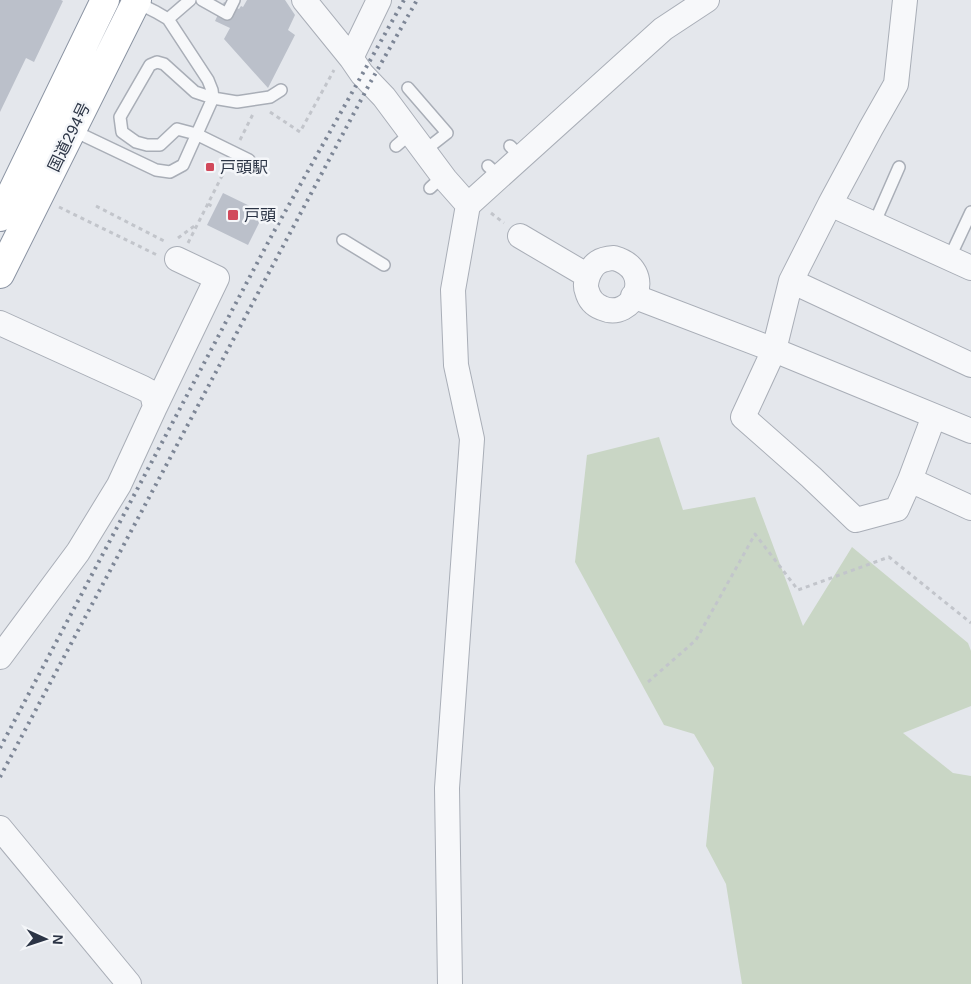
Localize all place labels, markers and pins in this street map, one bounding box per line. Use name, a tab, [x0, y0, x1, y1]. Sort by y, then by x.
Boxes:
place label: 戸頭駅	[220, 159, 268, 176]
marker: 戸頭駅	[204, 161, 216, 173]
place label: 戸頭	[244, 207, 276, 224]
marker: 戸頭	[226, 208, 240, 222]

